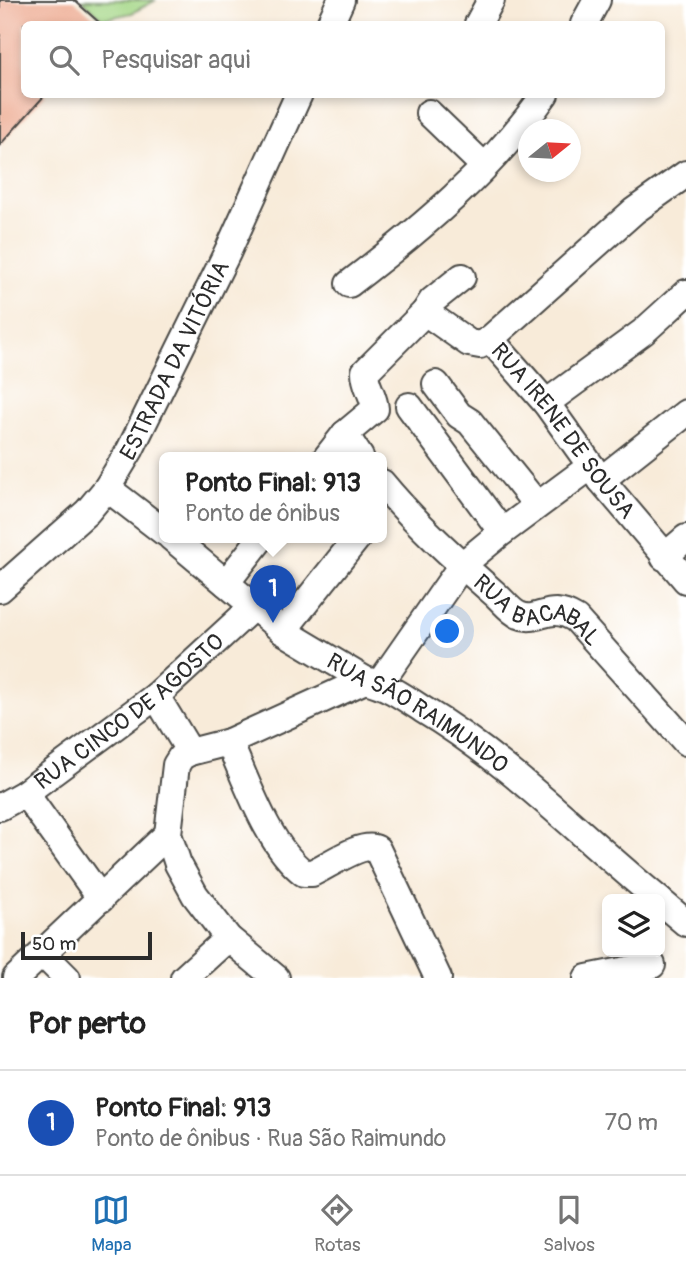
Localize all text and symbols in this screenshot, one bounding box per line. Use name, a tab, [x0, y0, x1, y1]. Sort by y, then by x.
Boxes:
search box	[21, 21, 665, 98]
icon: search	[45, 41, 83, 79]
text: Pesquisar aqui	[101, 44, 250, 76]
north arrow	[518, 119, 581, 182]
street label: ESTRADA DA VITÓRIA	[113, 256, 236, 466]
street label: RUA IRENE DE SOUSA	[485, 337, 641, 525]
popup	[159, 452, 387, 543]
text: Ponto Final: 913	[185, 467, 361, 499]
text: Ponto de ônibus	[185, 499, 340, 528]
pin: 1	[250, 565, 296, 623]
street label: RUA BACABAL	[467, 568, 607, 652]
your location	[430, 614, 464, 648]
street label: RUA CINCO DE AGOSTO	[29, 627, 230, 796]
street label: RUA SÃO RAIMUNDO	[321, 647, 514, 780]
map controls	[602, 894, 665, 957]
button: layers	[602, 894, 665, 957]
scale bar	[21, 929, 152, 961]
text: 50 m	[32, 932, 76, 956]
text: Por perto	[28, 1005, 146, 1042]
text: Ponto Final: 913	[95, 1092, 271, 1124]
text: 1	[47, 1108, 56, 1137]
text: 70 m	[605, 1108, 658, 1137]
text: Ponto de ônibus · Rua São Raimundo	[95, 1124, 446, 1153]
tab: Mapa	[91, 1191, 132, 1257]
tab: Rotas	[314, 1191, 360, 1257]
tab: Salvos	[543, 1191, 595, 1257]

